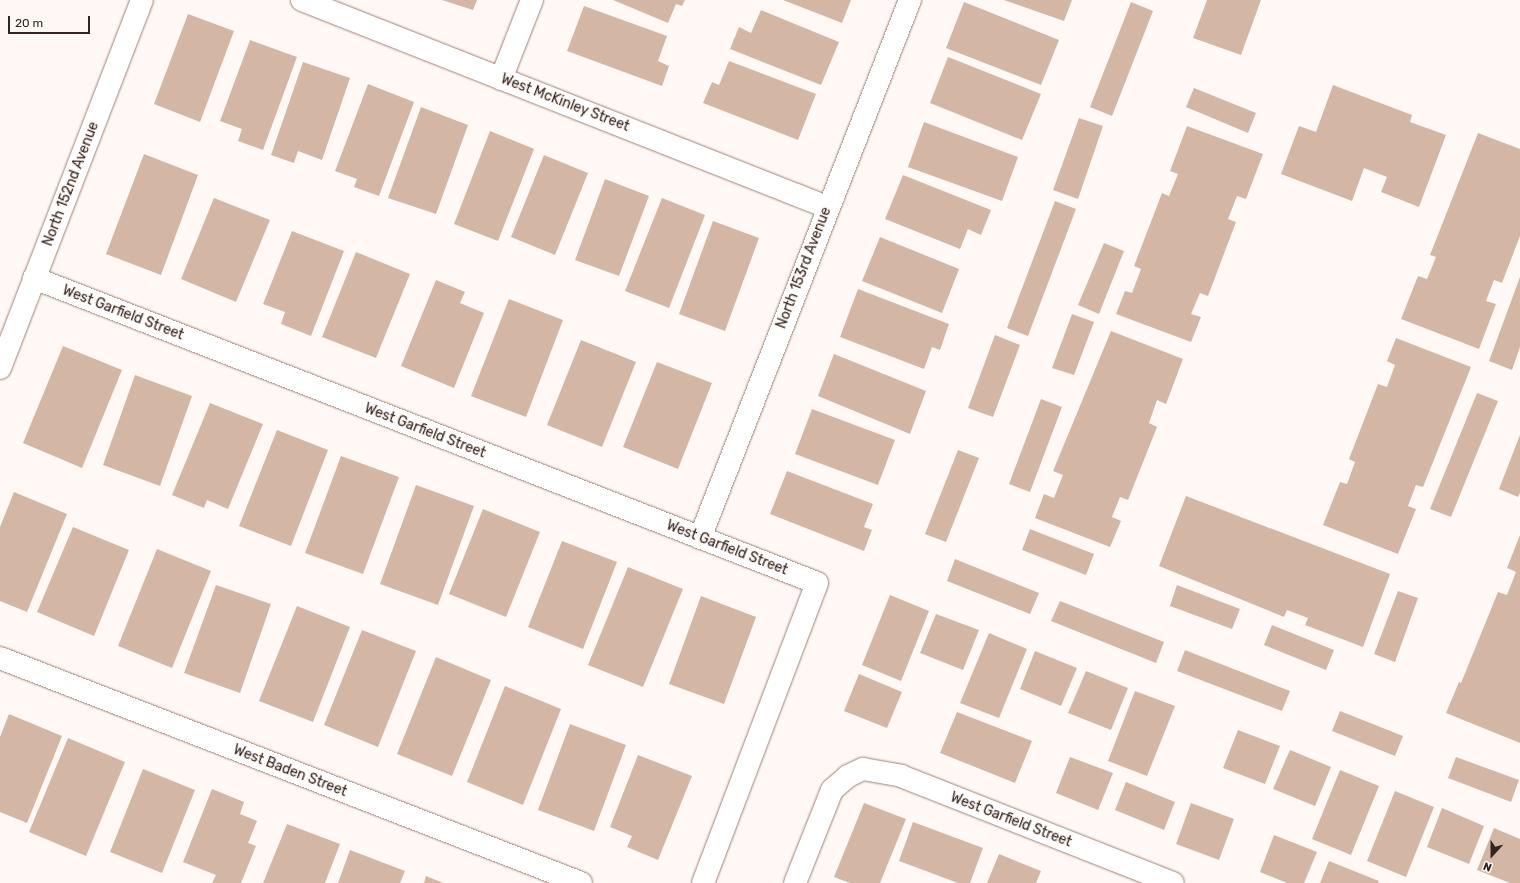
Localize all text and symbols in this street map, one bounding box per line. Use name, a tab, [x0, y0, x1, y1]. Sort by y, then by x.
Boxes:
scale bar	[10, 8, 92, 34]
text: 20 m	[15, 16, 43, 30]
street label: West McKinley Street	[498, 71, 632, 135]
street label: North 152nd Avenue	[39, 119, 103, 249]
street label: North 153rd Avenue	[773, 205, 835, 331]
street label: West Garfield Street	[60, 282, 186, 344]
street label: West Garfield Street	[362, 400, 488, 462]
street label: West Garfield Street	[664, 517, 790, 579]
street label: West Baden Street	[231, 742, 349, 800]
street label: West Garfield Street	[948, 789, 1074, 851]
north arrow	[1472, 835, 1512, 875]
text: N	[1482, 859, 1494, 874]

